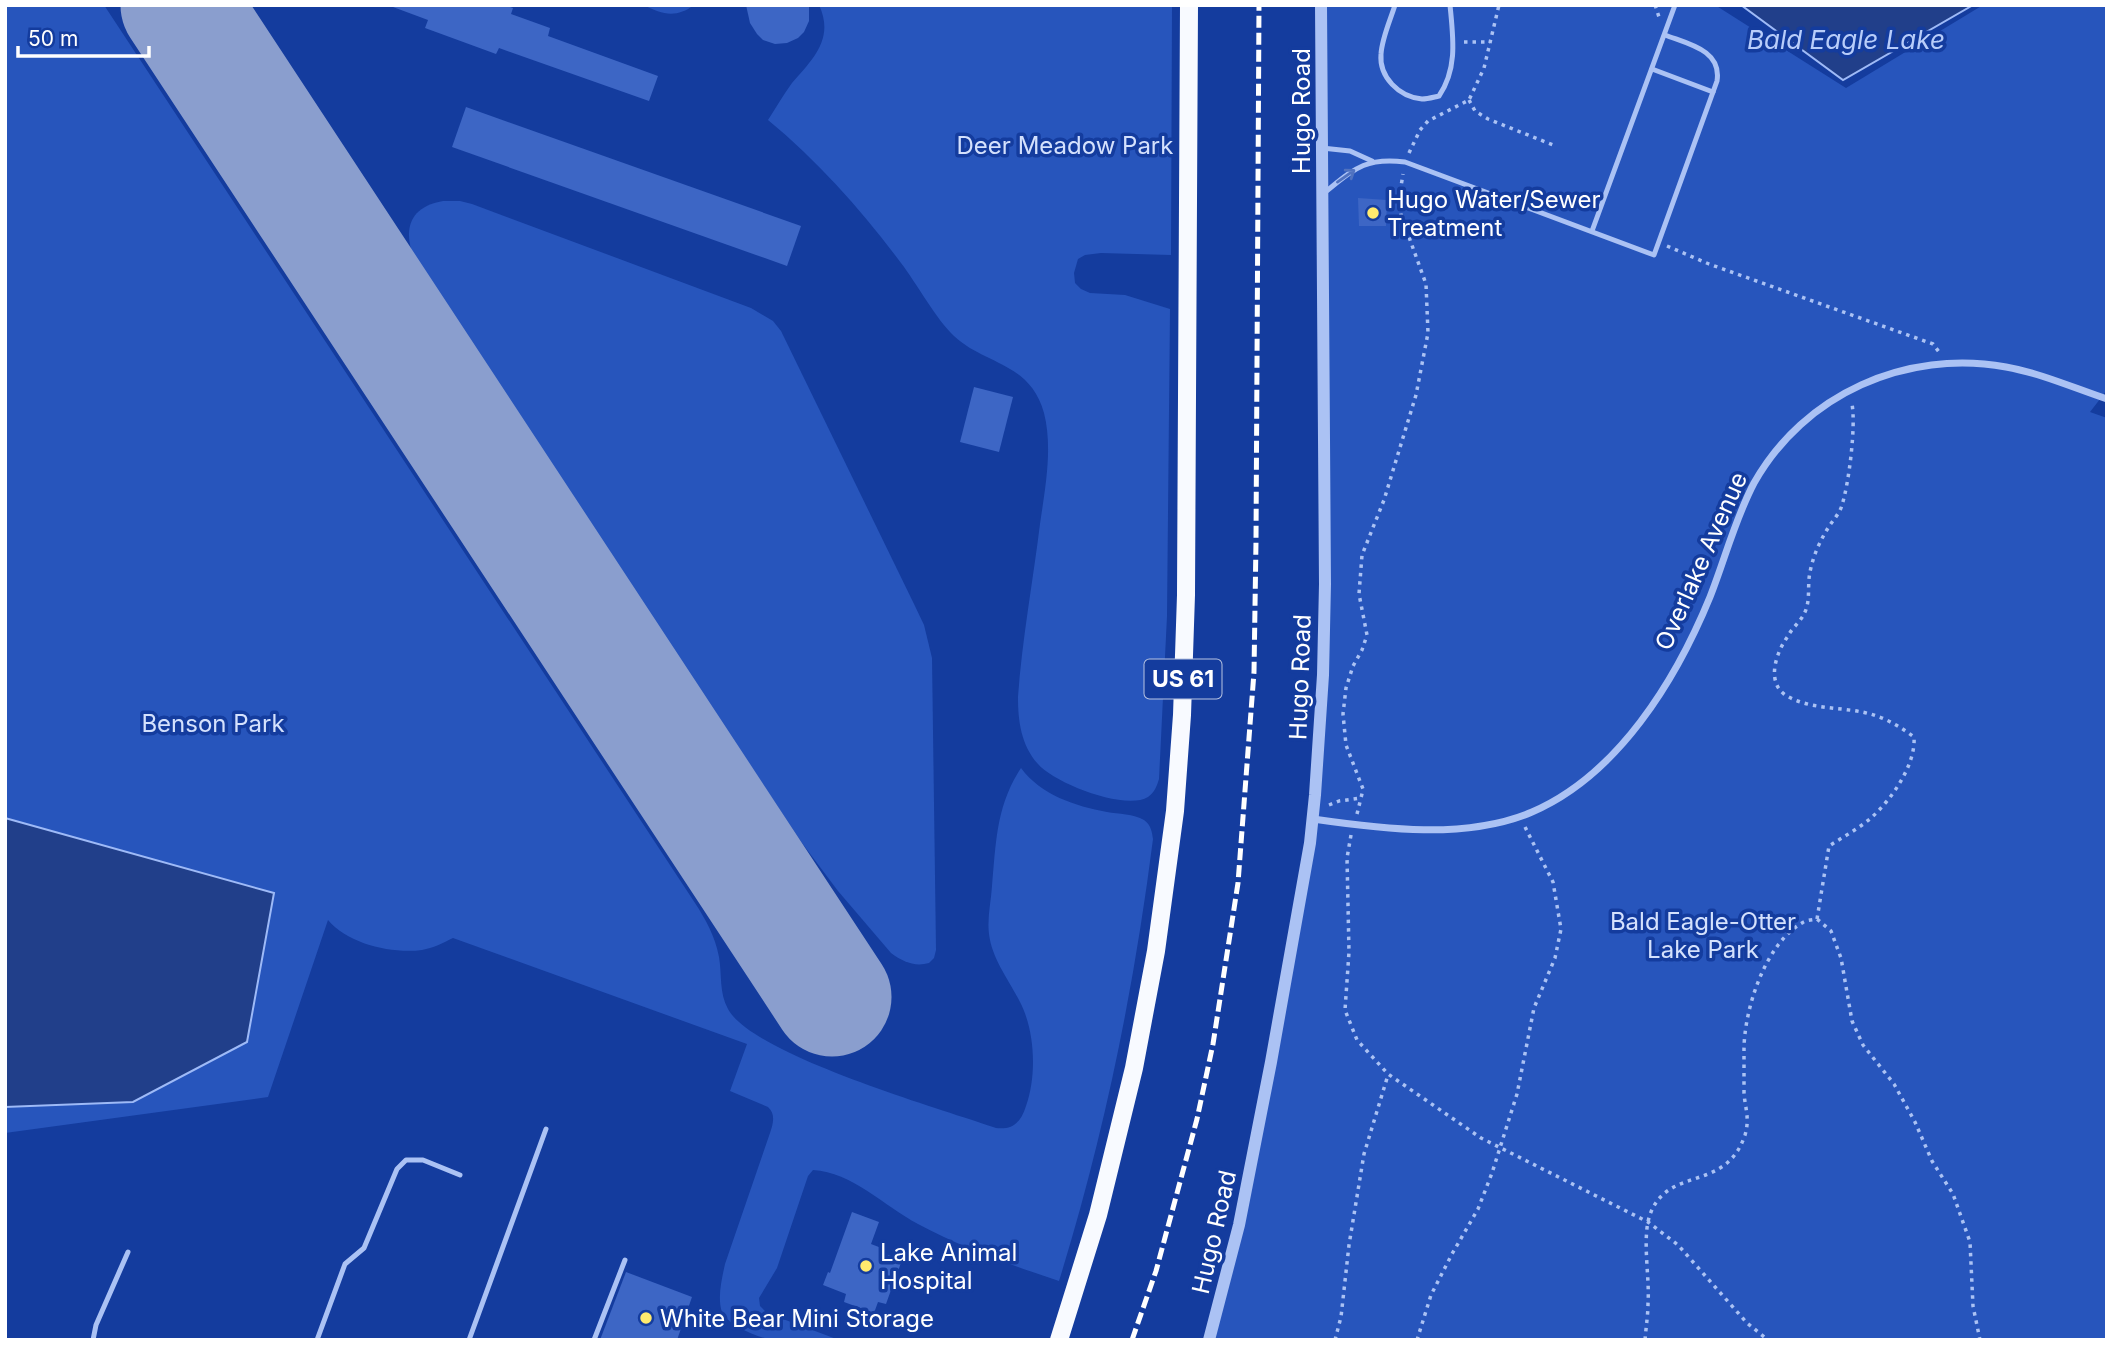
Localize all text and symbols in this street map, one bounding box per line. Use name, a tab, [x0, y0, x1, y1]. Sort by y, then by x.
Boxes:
scale bar	[18, 14, 149, 58]
water label: Bald Eagle Lake	[1747, 24, 1945, 55]
text: 50 m	[28, 26, 78, 51]
street label: Hugo Road	[1287, 48, 1316, 174]
park label: Deer Meadow Park	[957, 131, 1173, 160]
one-way arrow	[1336, 169, 1355, 183]
place label: Hugo Water/Sewer Treatment	[1387, 185, 1600, 242]
marker: Hugo Water/Sewer Treatment	[1365, 205, 1381, 221]
street label: Overlake Avenue	[1649, 468, 1753, 654]
street label: Hugo Road	[1283, 614, 1317, 740]
road number: US 61	[1144, 660, 1222, 698]
park label: Benson Park	[141, 709, 285, 738]
park label: Bald Eagle-Otter Lake Park	[1610, 907, 1796, 964]
street label: Hugo Road	[1186, 1167, 1242, 1297]
place label: Lake Animal Hospital	[880, 1238, 1017, 1295]
marker: Lake Animal Hospital	[858, 1258, 874, 1274]
place label: White Bear Mini Storage	[660, 1304, 934, 1333]
marker: White Bear Mini Storage	[638, 1310, 654, 1326]

